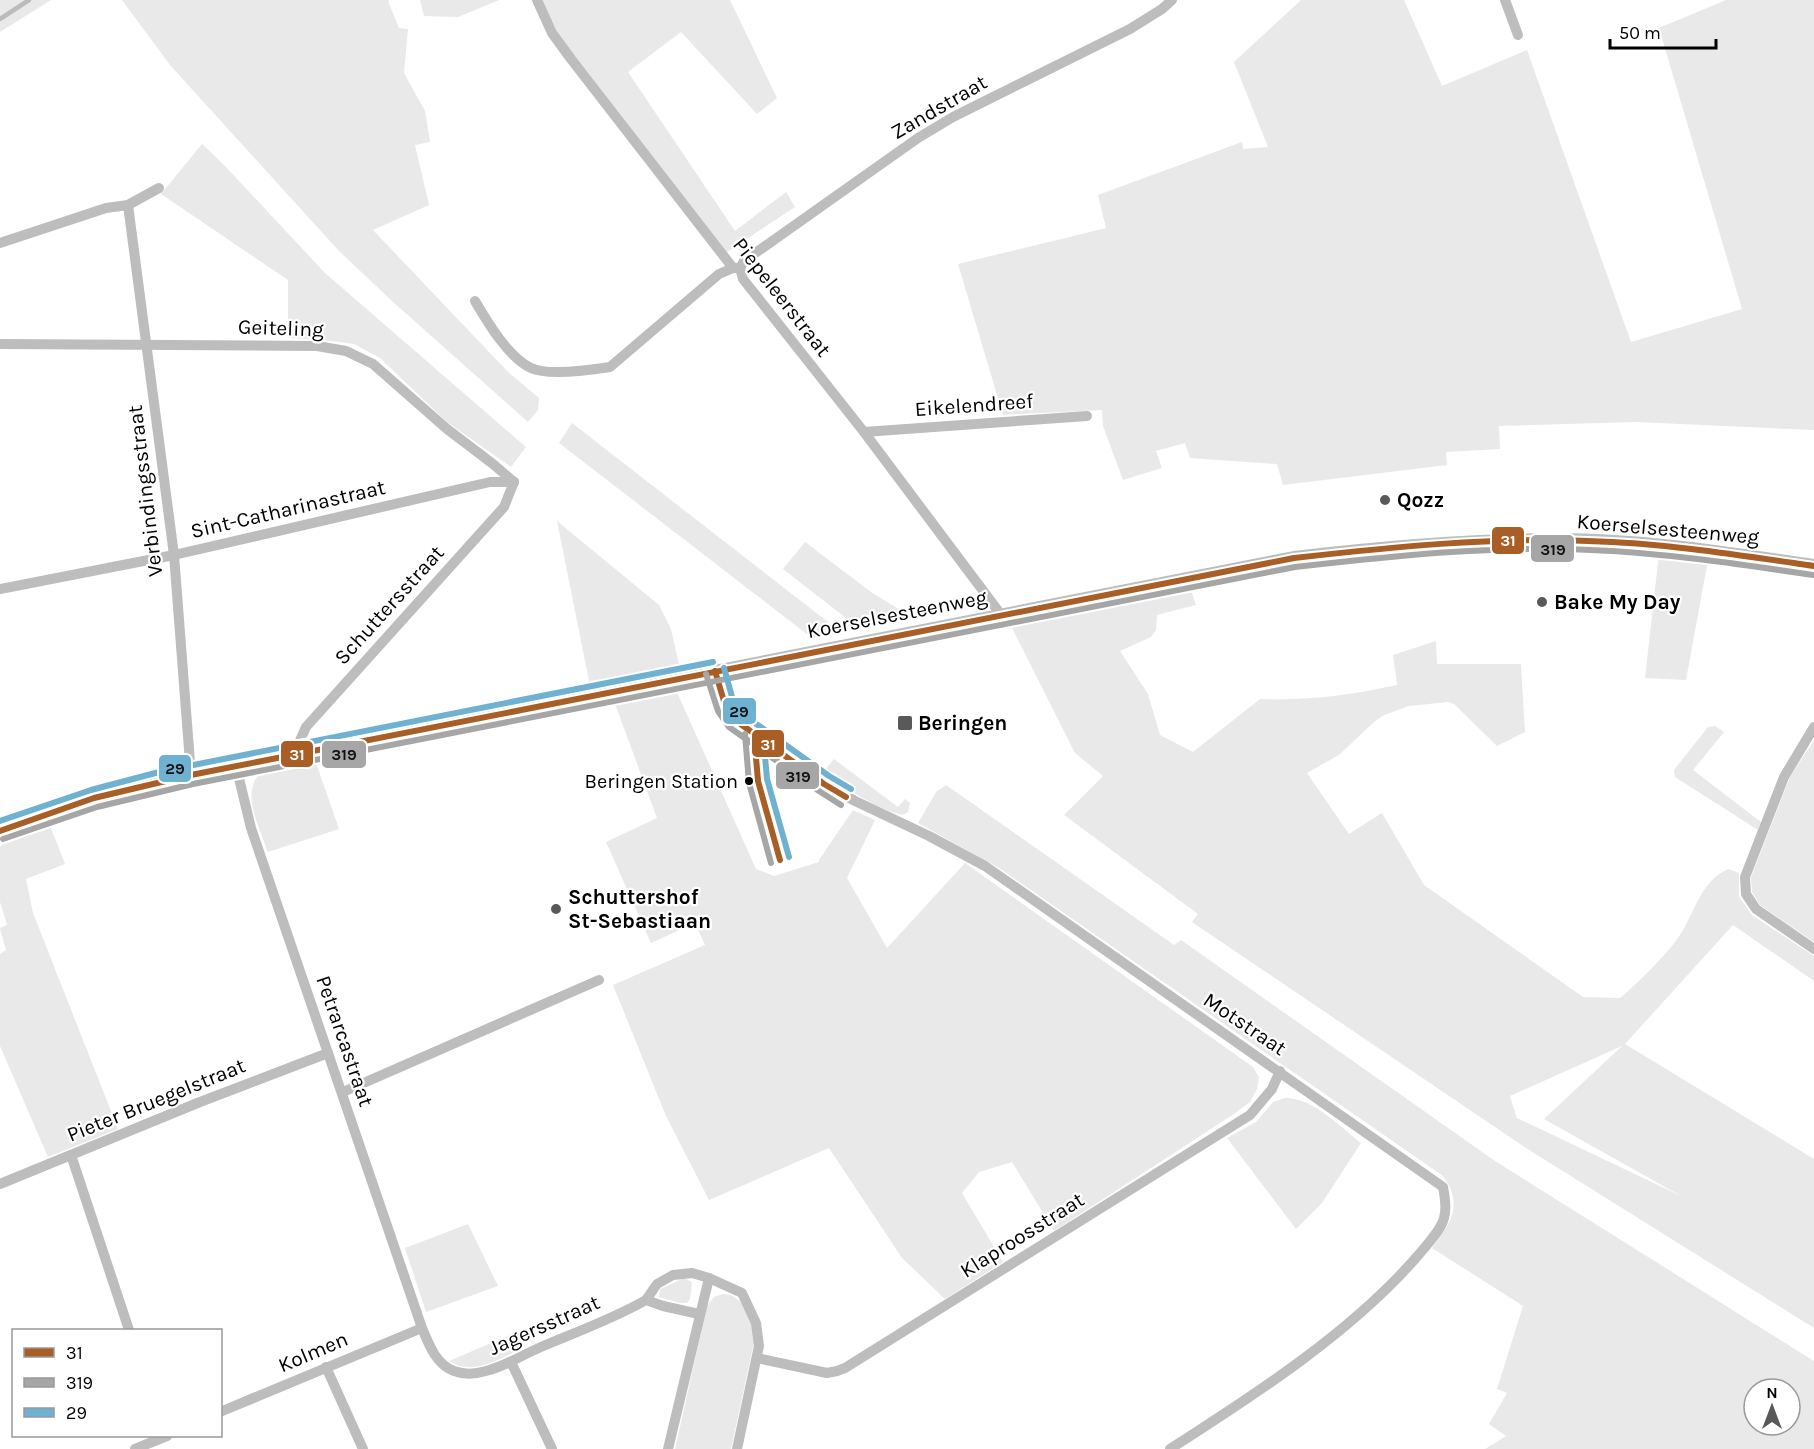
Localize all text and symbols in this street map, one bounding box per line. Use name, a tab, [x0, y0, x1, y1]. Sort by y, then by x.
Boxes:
scale bar	[1610, 12, 1716, 50]
text: 50 m	[1619, 22, 1661, 44]
street label: Zandstraat	[887, 70, 991, 144]
street label: Piepeleerstraat	[728, 233, 836, 361]
street label: Geiteling	[238, 315, 324, 341]
street label: Eikelendreef	[914, 389, 1035, 421]
street label: Verbindingsstraat	[123, 404, 167, 578]
street label: Sint-Catharinastraat	[188, 475, 388, 543]
place label: Qozz	[1397, 488, 1444, 512]
marker: Qozz	[1378, 493, 1392, 507]
street label: Koerselsesteenweg	[1576, 509, 1760, 549]
line badge: 31	[1491, 526, 1525, 555]
text: 31	[1500, 531, 1516, 550]
line badge: 319	[1530, 534, 1575, 563]
text: 319	[1540, 540, 1566, 559]
street label: Schuttersstraat	[329, 541, 449, 669]
street label: Koerselsesteenweg	[805, 585, 989, 643]
place label: Bake My Day	[1554, 590, 1681, 614]
marker: Bake My Day	[1535, 595, 1549, 609]
line badge: 29	[722, 697, 757, 725]
text: 29	[729, 702, 749, 721]
place label: Beringen	[918, 711, 1007, 735]
marker: Beringen	[896, 714, 914, 732]
line badge: 31	[751, 729, 785, 758]
text: 31	[760, 735, 776, 754]
line badge: 31	[280, 740, 314, 768]
line badge: 319	[321, 740, 367, 769]
text: 31	[289, 745, 305, 764]
text: 319	[331, 745, 357, 764]
line badge: 29	[158, 754, 192, 783]
text: 29	[165, 759, 185, 778]
line badge: 319	[775, 761, 820, 790]
text: 319	[785, 767, 811, 786]
place label: Beringen Station	[585, 770, 738, 793]
marker: Beringen Station	[743, 775, 755, 787]
place label: Schuttershof St-Sebastiaan	[568, 885, 711, 933]
marker: Schuttershof St-Sebastiaan	[549, 902, 563, 916]
street label: Petrarcastraat	[311, 972, 379, 1110]
street label: Motstraat	[1199, 988, 1291, 1060]
street label: Pieter Bruegelstraat	[63, 1053, 249, 1147]
street label: Klaproosstraat	[956, 1187, 1088, 1283]
street label: Jagersstraat	[485, 1290, 603, 1360]
street label: Kolmen	[275, 1327, 351, 1377]
legend	[12, 1329, 222, 1437]
text: 31	[66, 1342, 83, 1364]
text: 319	[66, 1372, 93, 1394]
north arrow	[1742, 1377, 1802, 1437]
text: N	[1766, 1383, 1778, 1402]
text: 29	[66, 1402, 87, 1424]

